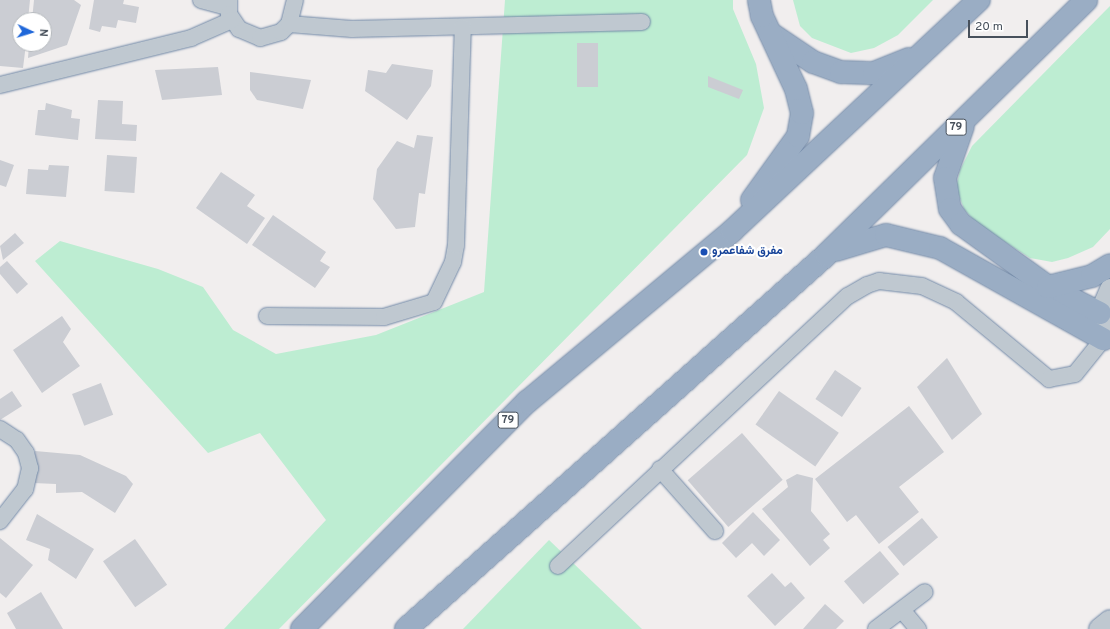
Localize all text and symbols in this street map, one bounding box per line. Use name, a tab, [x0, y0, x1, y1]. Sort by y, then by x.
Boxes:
north arrow	[12, 12, 52, 52]
scale bar	[970, 12, 1030, 38]
text: 20 m	[975, 19, 1003, 35]
text: N	[36, 28, 50, 37]
road number: 79	[945, 118, 967, 136]
place label: مفرق شفاعمرو	[712, 245, 783, 259]
marker: مفرق شفاعمرو	[699, 247, 709, 257]
road number: 79	[497, 411, 519, 429]

